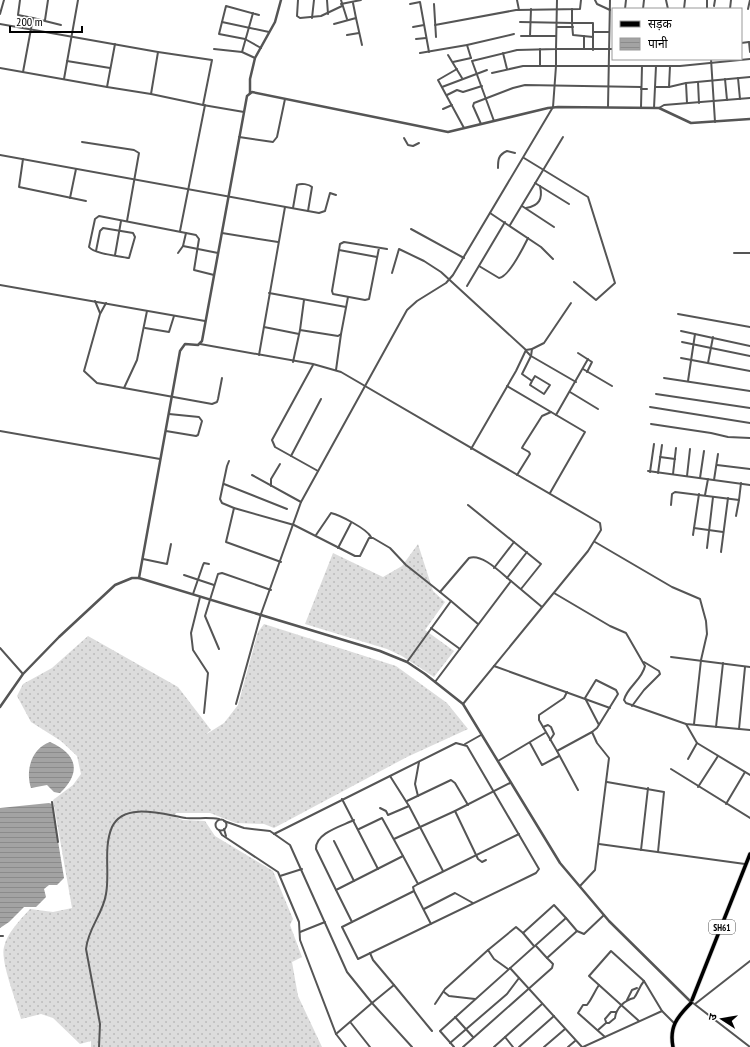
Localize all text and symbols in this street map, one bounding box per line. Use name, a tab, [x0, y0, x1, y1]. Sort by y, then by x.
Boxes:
scale bar	[10, 8, 82, 34]
legend	[612, 8, 742, 60]
text: 200 m	[16, 14, 43, 29]
text: सड़क	[648, 16, 673, 31]
text: पानी	[648, 36, 669, 51]
road number: SH61	[709, 920, 735, 934]
north arrow	[702, 999, 742, 1039]
text: उ	[705, 1012, 720, 1022]

